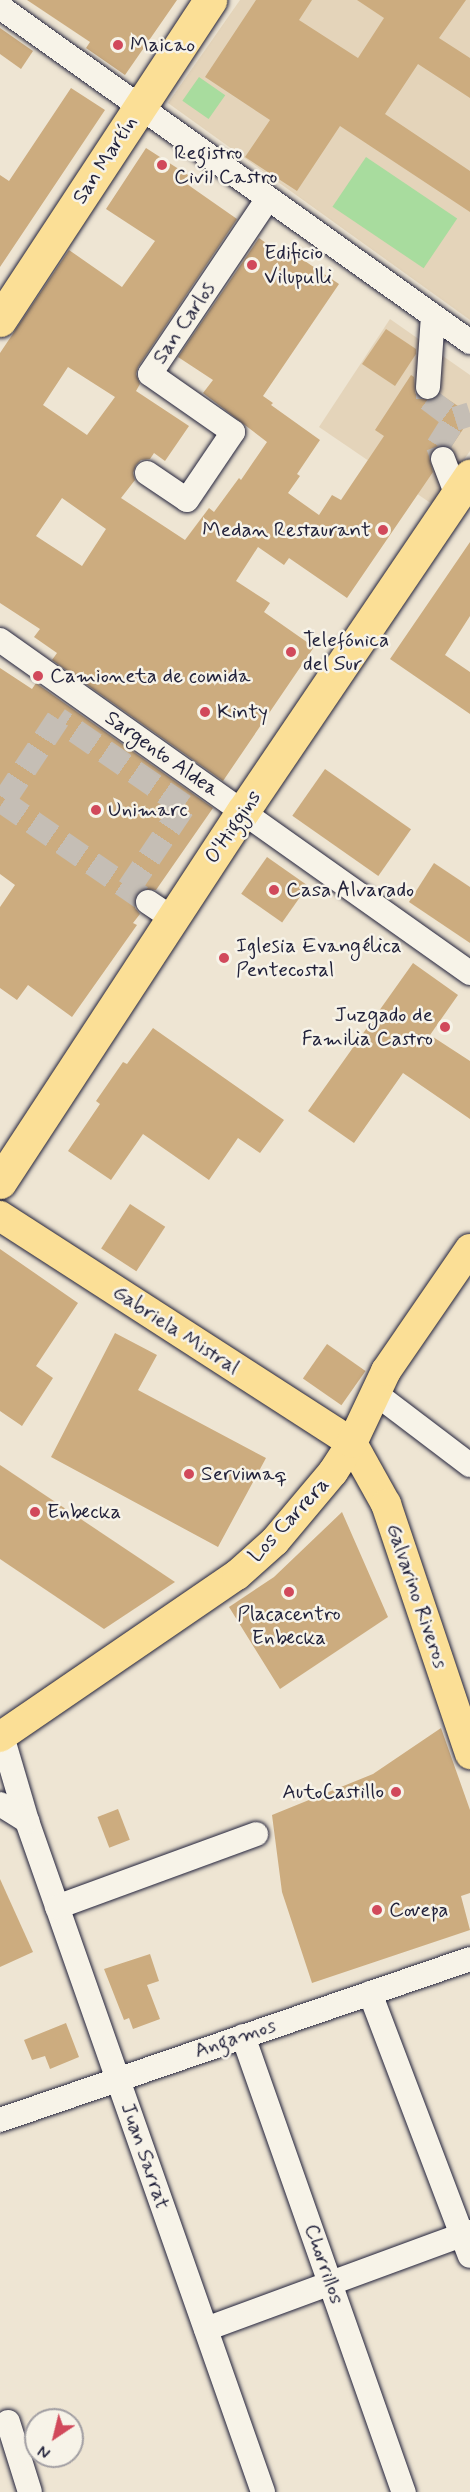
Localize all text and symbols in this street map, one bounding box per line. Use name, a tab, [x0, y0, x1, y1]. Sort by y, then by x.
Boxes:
place label: Maicao	[130, 32, 195, 58]
marker: Maicao	[111, 38, 125, 52]
street label: San Martín	[66, 109, 144, 211]
place label: Registro Civil Castro	[174, 140, 276, 190]
marker: Registro Civil Castro	[155, 158, 169, 172]
place label: Edificio Vilupulli	[264, 240, 332, 290]
marker: Edificio Vilupulli	[245, 258, 259, 272]
street label: San Carlos	[147, 276, 221, 370]
place label: Medan Restaurant	[202, 517, 371, 543]
marker: Medan Restaurant	[376, 523, 390, 537]
place label: Telefónica del Sur	[303, 627, 389, 677]
marker: Telefónica del Sur	[284, 645, 298, 659]
place label: Camioneta de comida	[50, 663, 254, 689]
marker: Camioneta de comida	[31, 669, 45, 683]
place label: Kinty	[217, 699, 268, 725]
street label: Sargento Aldea	[100, 705, 224, 803]
marker: Kinty	[198, 705, 212, 719]
street label: O'Higgins	[199, 786, 267, 868]
place label: Unimarc	[108, 797, 188, 823]
marker: Unimarc	[89, 803, 103, 817]
place label: Casa Alvarado	[286, 877, 417, 903]
marker: Casa Alvarado	[267, 883, 281, 897]
place label: Iglesia Evangélica Pentecostal	[236, 933, 397, 983]
marker: Iglesia Evangélica Pentecostal	[217, 951, 231, 965]
place label: Juzgado de Familia Castro	[301, 1002, 433, 1052]
marker: Juzgado de Familia Castro	[438, 1020, 452, 1034]
street label: Gabriela Mistral	[108, 1280, 244, 1380]
place label: Servimaq	[201, 1461, 287, 1487]
marker: Servimaq	[182, 1467, 196, 1481]
street label: Los Carrera	[242, 1471, 336, 1569]
place label: Enbecka	[47, 1499, 121, 1525]
marker: Enbecka	[28, 1505, 42, 1519]
street label: Galvarino Riveros	[381, 1521, 453, 1671]
marker: Placacentro Enbecka	[282, 1585, 296, 1599]
place label: Placacentro Enbecka	[237, 1601, 341, 1651]
place label: AutoCastillo	[282, 1779, 384, 1805]
marker: AutoCastillo	[389, 1785, 403, 1799]
place label: Covepa	[389, 1897, 449, 1923]
marker: Covepa	[370, 1903, 384, 1917]
street label: Angamos	[191, 2012, 279, 2064]
street label: Juan Sarrat	[115, 2099, 175, 2213]
street label: Chorrillos	[299, 2221, 349, 2307]
north arrow	[24, 2408, 84, 2468]
text: N	[34, 2440, 55, 2463]

